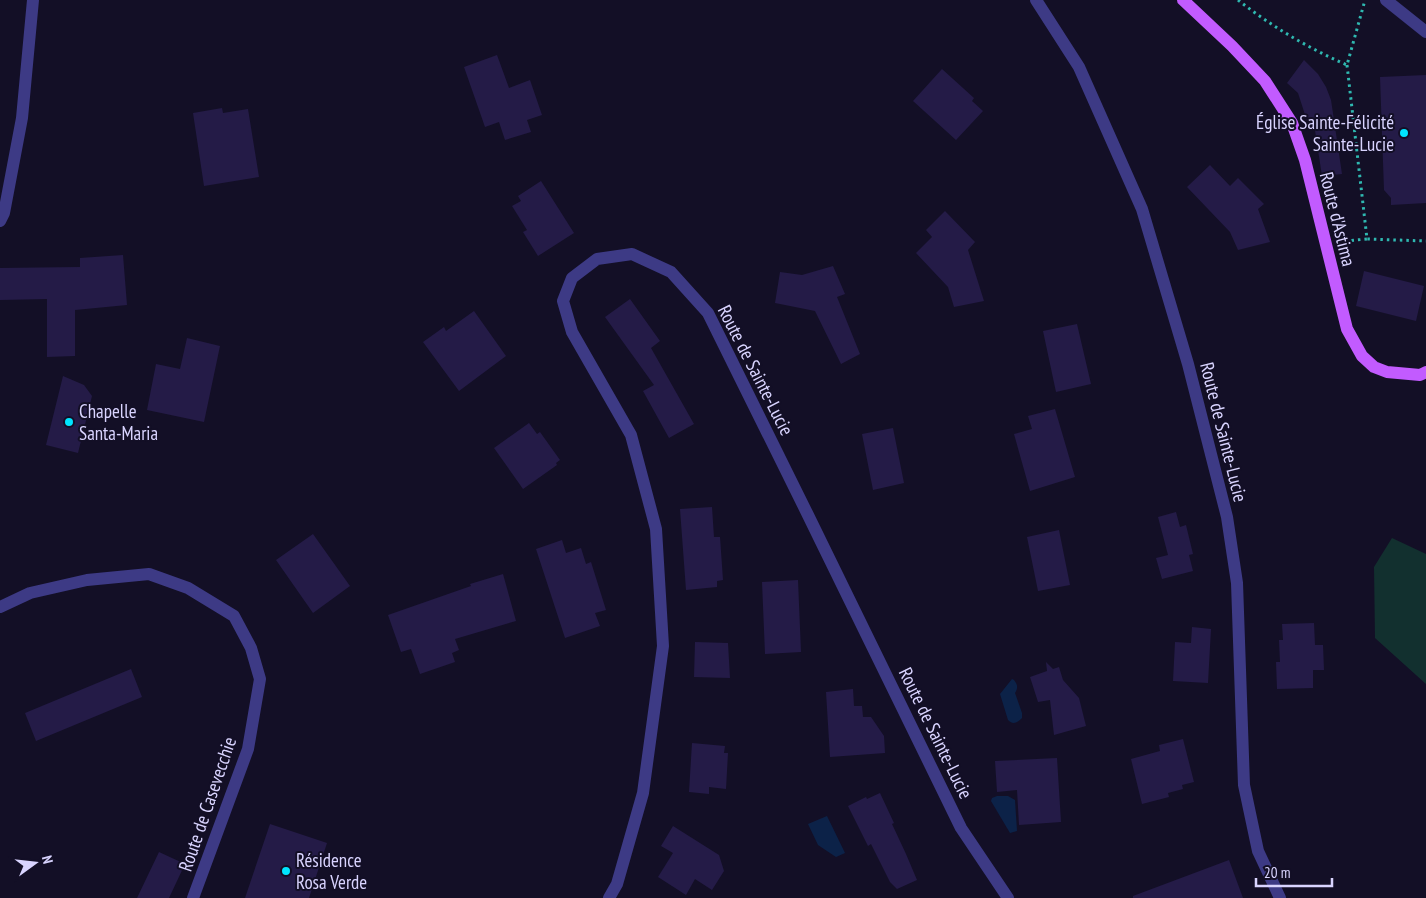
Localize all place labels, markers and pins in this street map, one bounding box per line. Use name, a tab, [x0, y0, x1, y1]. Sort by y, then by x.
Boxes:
place label: Église Sainte-Félicité Sainte-Lucie	[1256, 110, 1394, 156]
marker: Église Sainte-Félicité Sainte-Lucie	[1398, 127, 1410, 139]
place label: Chapelle Santa-Maria	[79, 399, 158, 445]
marker: Chapelle Santa-Maria	[63, 416, 75, 428]
place label: Résidence Rosa Verde	[296, 848, 367, 894]
marker: Résidence Rosa Verde	[280, 865, 292, 877]

